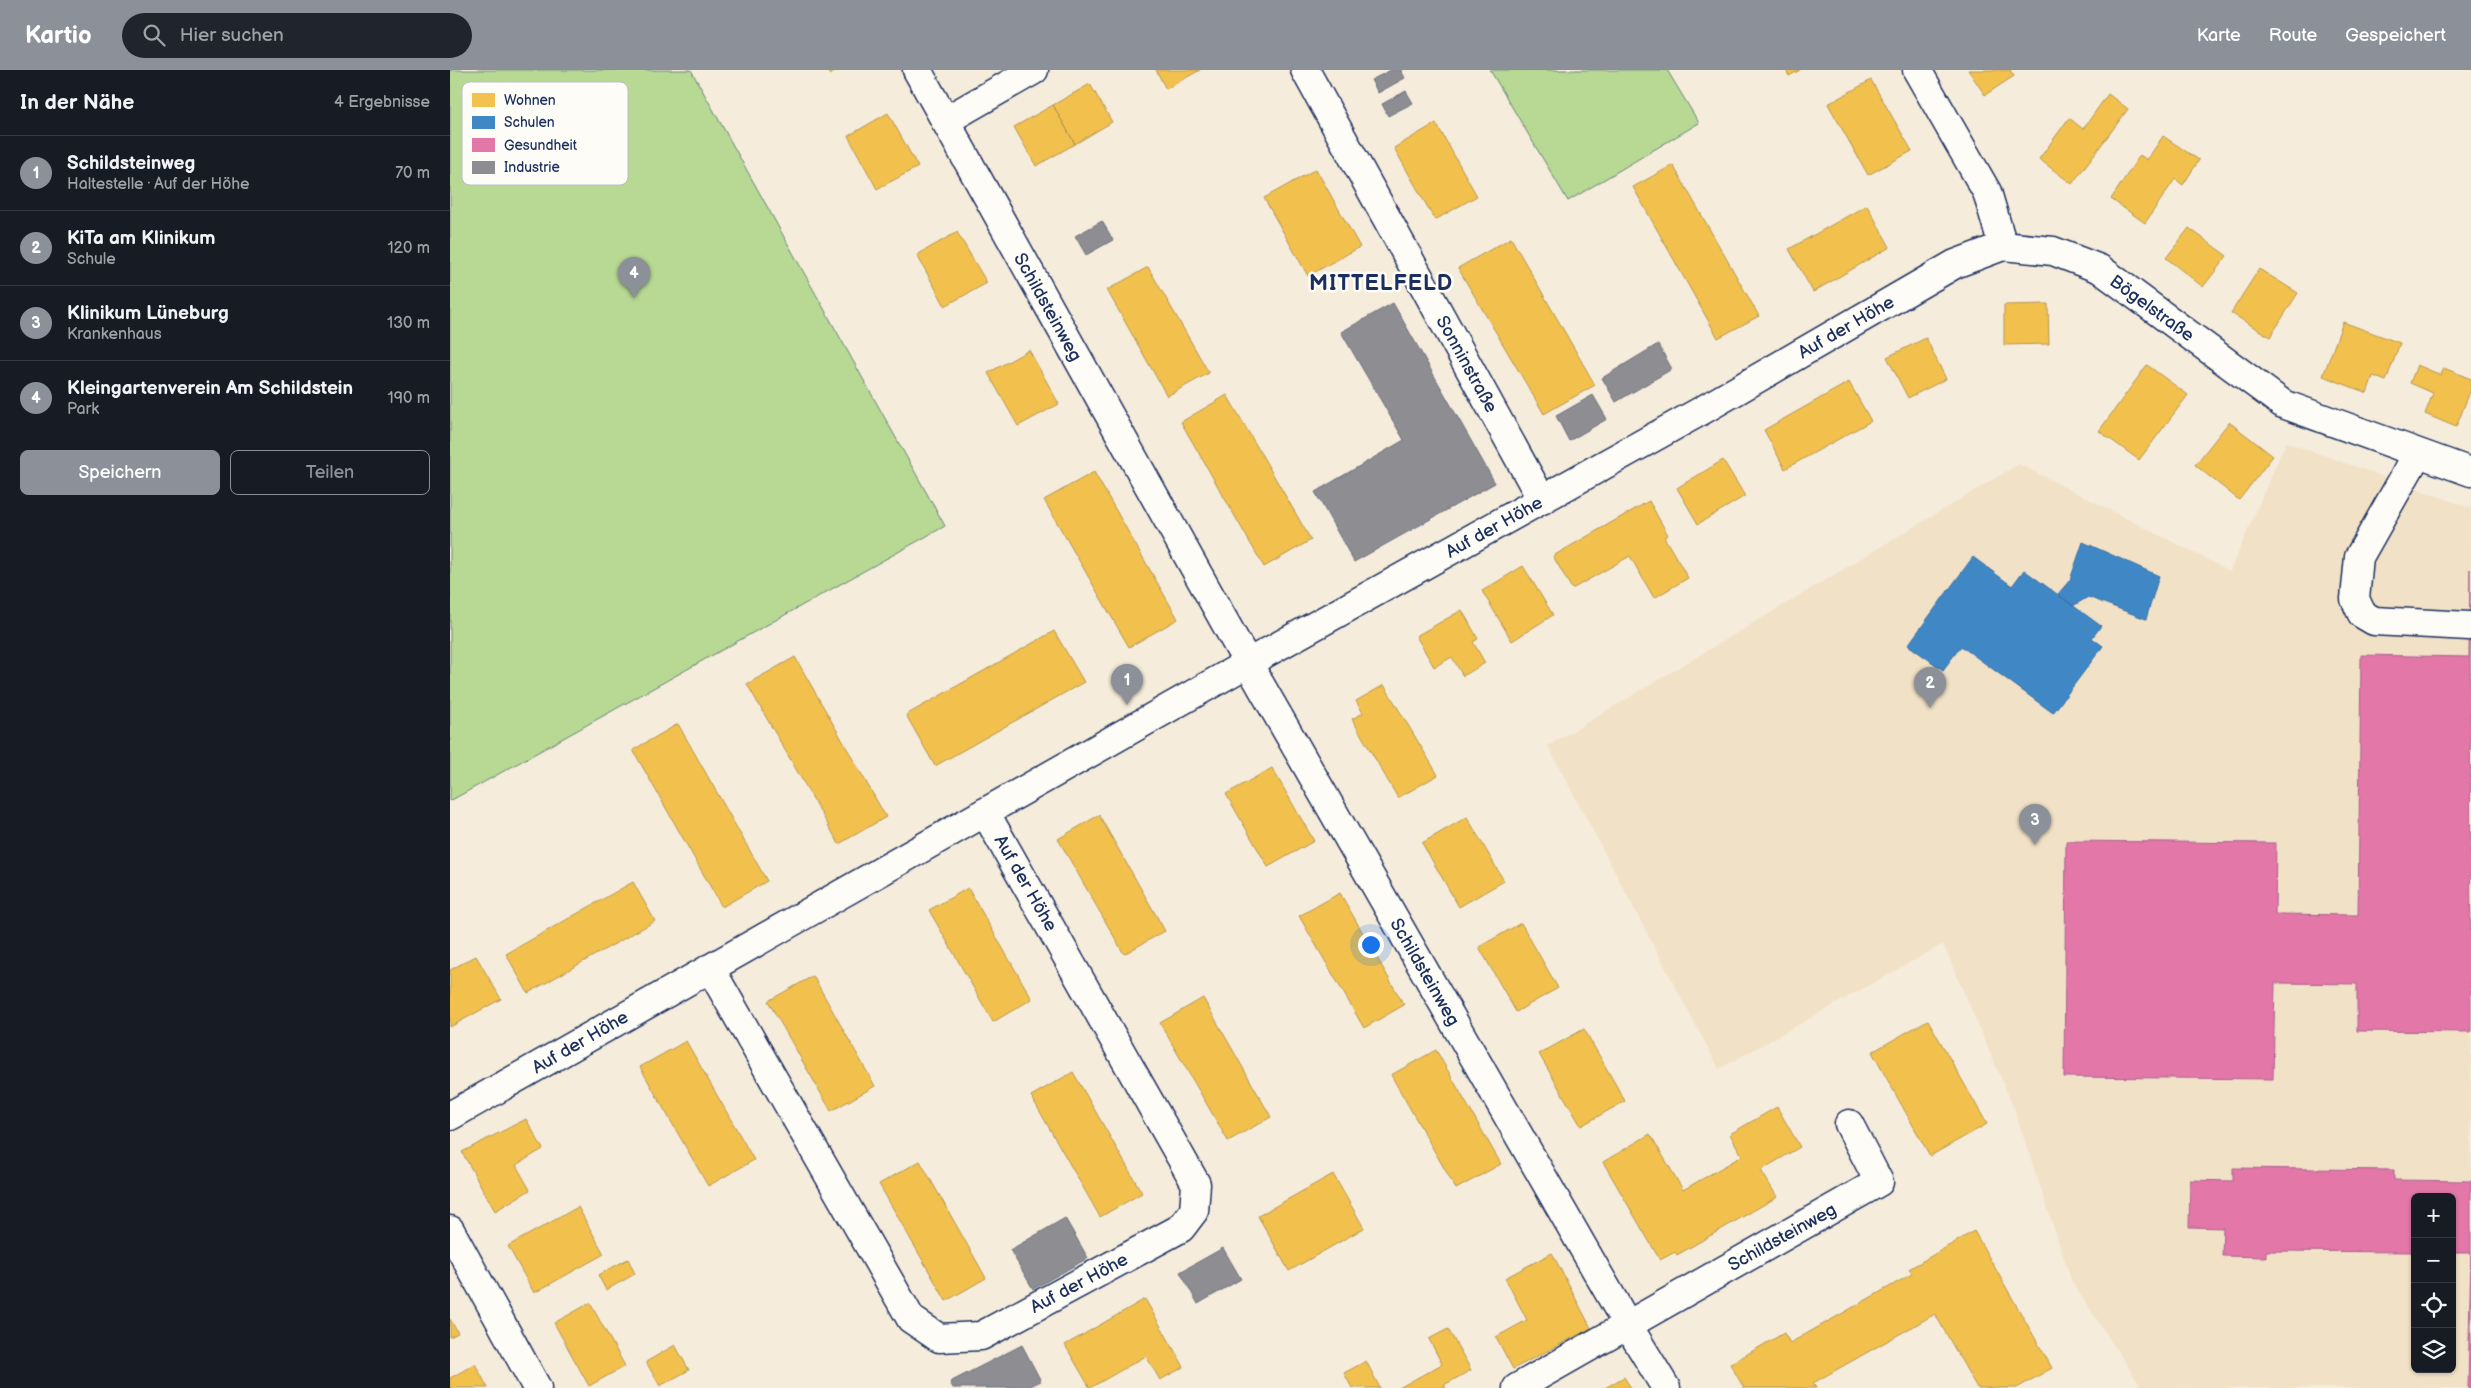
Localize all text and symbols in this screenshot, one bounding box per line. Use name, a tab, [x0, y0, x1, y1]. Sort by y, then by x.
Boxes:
search box	[122, 13, 472, 58]
text: Kartio	[25, 21, 92, 50]
icon: search	[140, 21, 168, 49]
text: Hier suchen	[180, 24, 284, 47]
text: Karte	[2197, 25, 2241, 46]
text: Route	[2269, 25, 2317, 46]
text: Gespeichert	[2345, 25, 2446, 46]
legend	[462, 82, 628, 185]
text: In der Nähe	[20, 90, 134, 115]
text: Wohnen	[504, 92, 556, 109]
text: 4 Ergebnisse	[334, 93, 430, 112]
text: Schulen	[504, 114, 555, 131]
text: Gesundheit	[504, 137, 578, 154]
text: Schildsteinweg	[67, 152, 195, 175]
text: Industrie	[504, 159, 560, 176]
text: 1	[33, 164, 39, 183]
text: 70 m	[395, 164, 430, 183]
text: Haltestelle · Auf der Höhe	[67, 175, 250, 194]
text: KiTa am Klinikum	[67, 227, 215, 250]
text: 2	[31, 239, 41, 258]
text: 120 m	[387, 239, 430, 258]
street label: Schildsteinweg	[1009, 249, 1086, 365]
text: Schule	[67, 250, 116, 269]
pin: 4	[618, 257, 650, 298]
district label: MITTELFELD	[1309, 270, 1453, 297]
street label: Bögelstraße	[2105, 271, 2198, 346]
street label: Auf der Höhe	[1794, 291, 1898, 363]
text: Klinikum Lüneburg	[67, 302, 229, 325]
street label: Sonninstraße	[1431, 312, 1502, 417]
text: 3	[31, 314, 41, 333]
text: 130 m	[387, 314, 430, 333]
text: Krankenhaus	[67, 325, 162, 344]
text: Kleingartenverein Am Schildstein	[67, 377, 353, 400]
text: 4	[31, 389, 41, 408]
text: 190 m	[388, 389, 430, 408]
text: Park	[67, 400, 99, 419]
button: Speichern	[20, 450, 220, 495]
button: Teilen	[230, 450, 430, 495]
street label: Auf der Höhe	[1442, 492, 1547, 563]
pin: 1	[1111, 664, 1143, 705]
pin: 2	[1914, 667, 1946, 708]
pin: 3	[2019, 804, 2051, 845]
street label: Auf der Höhe	[990, 831, 1062, 935]
street label: Schildsteinweg	[1385, 915, 1464, 1030]
your location	[1358, 932, 1384, 958]
street label: Auf der Höhe	[528, 1006, 632, 1078]
map controls	[2411, 1193, 2456, 1373]
button: +	[2411, 1193, 2456, 1238]
street label: Schildsteinweg	[1724, 1199, 1840, 1276]
button: −	[2411, 1238, 2456, 1283]
street label: Auf der Höhe	[1027, 1249, 1132, 1318]
button: locate	[2411, 1283, 2456, 1328]
button: layers	[2411, 1328, 2456, 1373]

